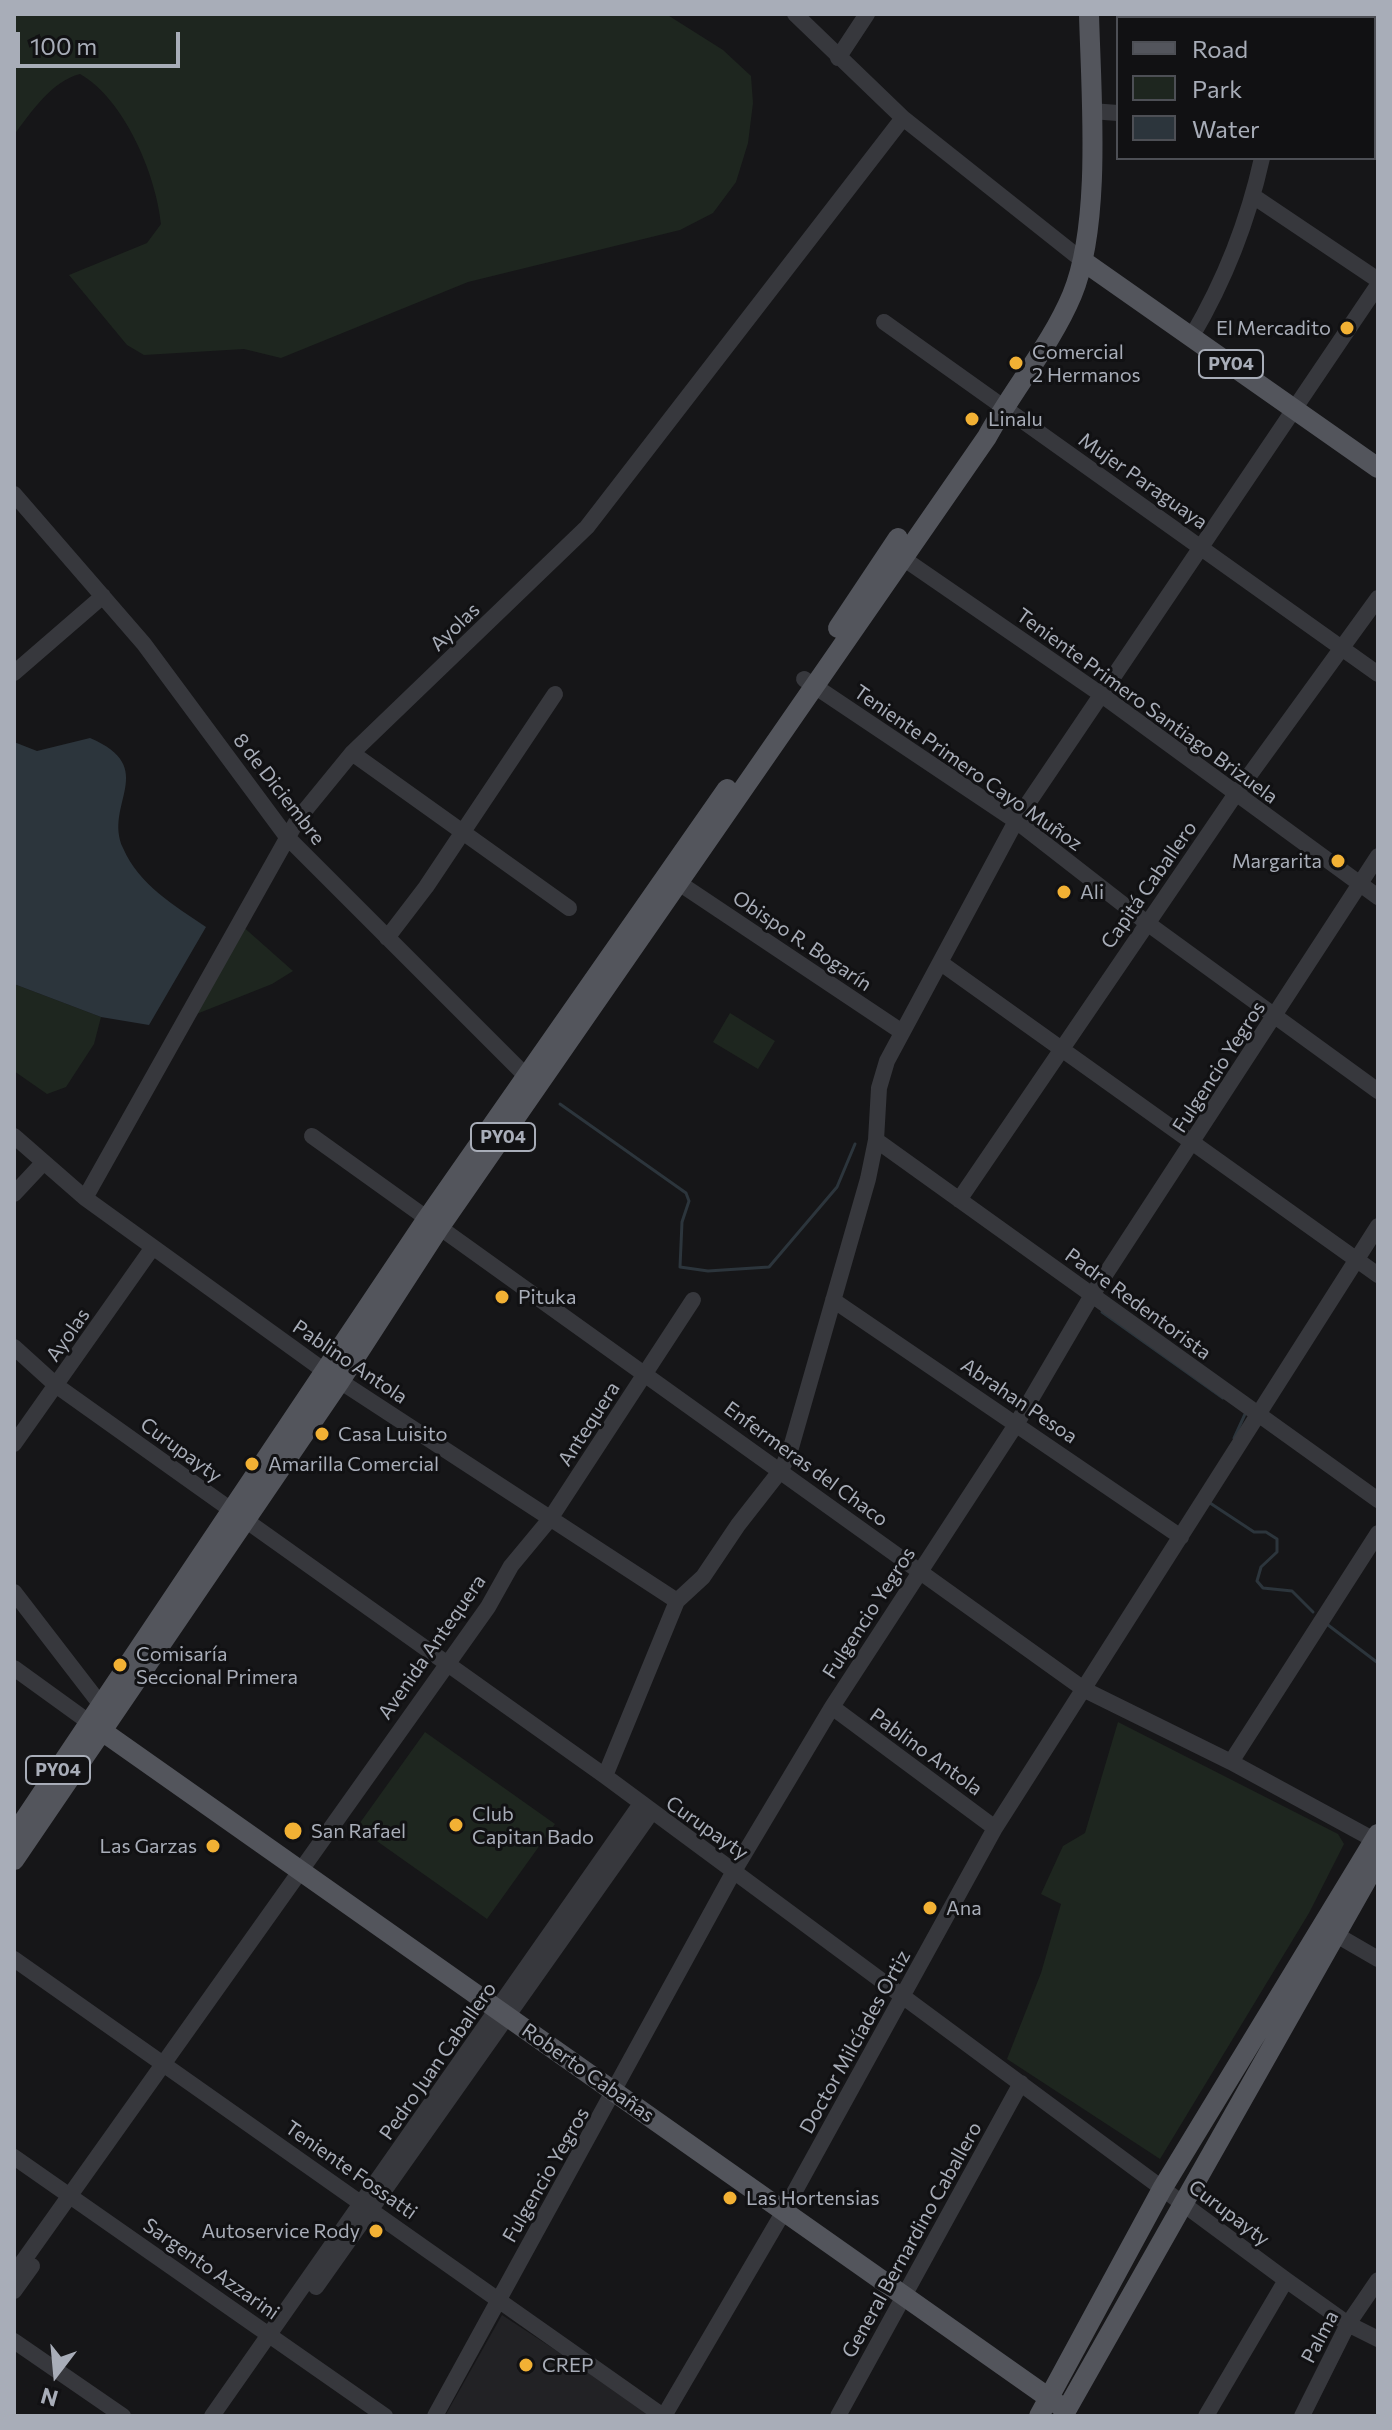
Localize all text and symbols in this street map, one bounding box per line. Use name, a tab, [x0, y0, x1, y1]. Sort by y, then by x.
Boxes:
scale bar	[20, 16, 184, 66]
legend	[1116, 16, 1376, 160]
text: 100 m	[30, 31, 97, 60]
text: Road	[1192, 34, 1248, 63]
text: Park	[1192, 74, 1242, 103]
text: Water	[1192, 114, 1260, 143]
place label: El Mercadito	[1216, 316, 1331, 340]
marker: El Mercadito	[1338, 319, 1356, 337]
place label: Comercial 2 Hermanos	[1032, 340, 1141, 387]
road number: PY04	[1199, 350, 1263, 378]
marker: Comercial 2 Hermanos	[1007, 354, 1025, 372]
place label: Linalu	[988, 407, 1043, 431]
marker: Linalu	[963, 410, 981, 428]
street label: Mujer Paraguaya	[1074, 428, 1212, 534]
street label: Ayolas	[425, 598, 485, 656]
street label: Teniente Primero Santiago Brizuela	[1012, 603, 1282, 809]
street label: Teniente Primero Cayo Muñoz	[849, 680, 1087, 856]
street label: 8 de Diciembre	[228, 728, 330, 850]
street label: Capitá Caballero	[1096, 817, 1202, 953]
place label: Margarita	[1232, 849, 1322, 873]
marker: Margarita	[1329, 852, 1347, 870]
place label: Ali	[1080, 880, 1104, 904]
marker: Ali	[1055, 883, 1073, 901]
street label: Obispo R. Bogarín	[728, 886, 876, 996]
street label: Fulgencio Yegros	[1168, 997, 1270, 1137]
road number: PY04	[471, 1123, 535, 1151]
street label: Padre Redentorista	[1060, 1243, 1216, 1365]
place label: Pituka	[518, 1285, 576, 1309]
marker: Pituka	[493, 1288, 511, 1306]
street label: Ayolas	[41, 1304, 95, 1366]
street label: Pablino Antola	[288, 1315, 412, 1409]
street label: Abrahan Pesoa	[956, 1353, 1082, 1449]
street label: Antequera	[553, 1377, 625, 1471]
street label: Enfermeras del Chaco	[719, 1396, 893, 1532]
street label: Curupayty	[136, 1412, 226, 1488]
place label: Casa Luisito	[338, 1422, 448, 1446]
marker: Casa Luisito	[313, 1425, 331, 1443]
place label: Amarilla Comercial	[268, 1452, 439, 1476]
marker: Amarilla Comercial	[243, 1455, 261, 1473]
street label: Fulgencio Yegros	[818, 1543, 920, 1683]
street label: Avenida Antequera	[373, 1570, 491, 1724]
place label: Comisaría Seccional Primera	[136, 1642, 298, 1689]
marker: Comisaría Seccional Primera	[111, 1656, 129, 1674]
street label: Pablino Antola	[865, 1703, 987, 1801]
road number: PY04	[26, 1756, 90, 1784]
street label: Curupayty	[661, 1791, 753, 1865]
place label: Club Capitan Bado	[472, 1802, 594, 1849]
marker: Club Capitan Bado	[447, 1816, 465, 1834]
place label: San Rafael	[311, 1819, 406, 1843]
marker: San Rafael	[282, 1820, 304, 1842]
place label: Las Garzas	[100, 1834, 197, 1858]
marker: Las Garzas	[204, 1837, 222, 1855]
place label: Ana	[946, 1896, 982, 1920]
marker: Ana	[921, 1899, 939, 1917]
street label: Doctor Milcíades Ortiz	[795, 1946, 915, 2138]
street label: Pedro Juan Caballero	[374, 1977, 502, 2145]
street label: Roberto Cabañas	[517, 2018, 659, 2128]
street label: Fulgencio Yegros	[498, 2103, 594, 2247]
street label: Teniente Fossatti	[280, 2115, 422, 2225]
street label: General Bernardino Caballero	[837, 2118, 987, 2362]
street label: Curupayty	[1184, 2175, 1274, 2251]
place label: Las Hortensias	[746, 2186, 880, 2210]
marker: Las Hortensias	[721, 2189, 739, 2207]
street label: Sargento Azzarini	[138, 2213, 284, 2325]
place label: Autoservice Rody	[202, 2219, 360, 2243]
marker: Autoservice Rody	[367, 2222, 385, 2240]
street label: Palma	[1296, 2307, 1344, 2367]
north arrow	[16, 2334, 96, 2414]
place label: CREP	[542, 2353, 594, 2377]
marker: CREP	[517, 2356, 535, 2374]
text: N	[38, 2382, 61, 2413]

